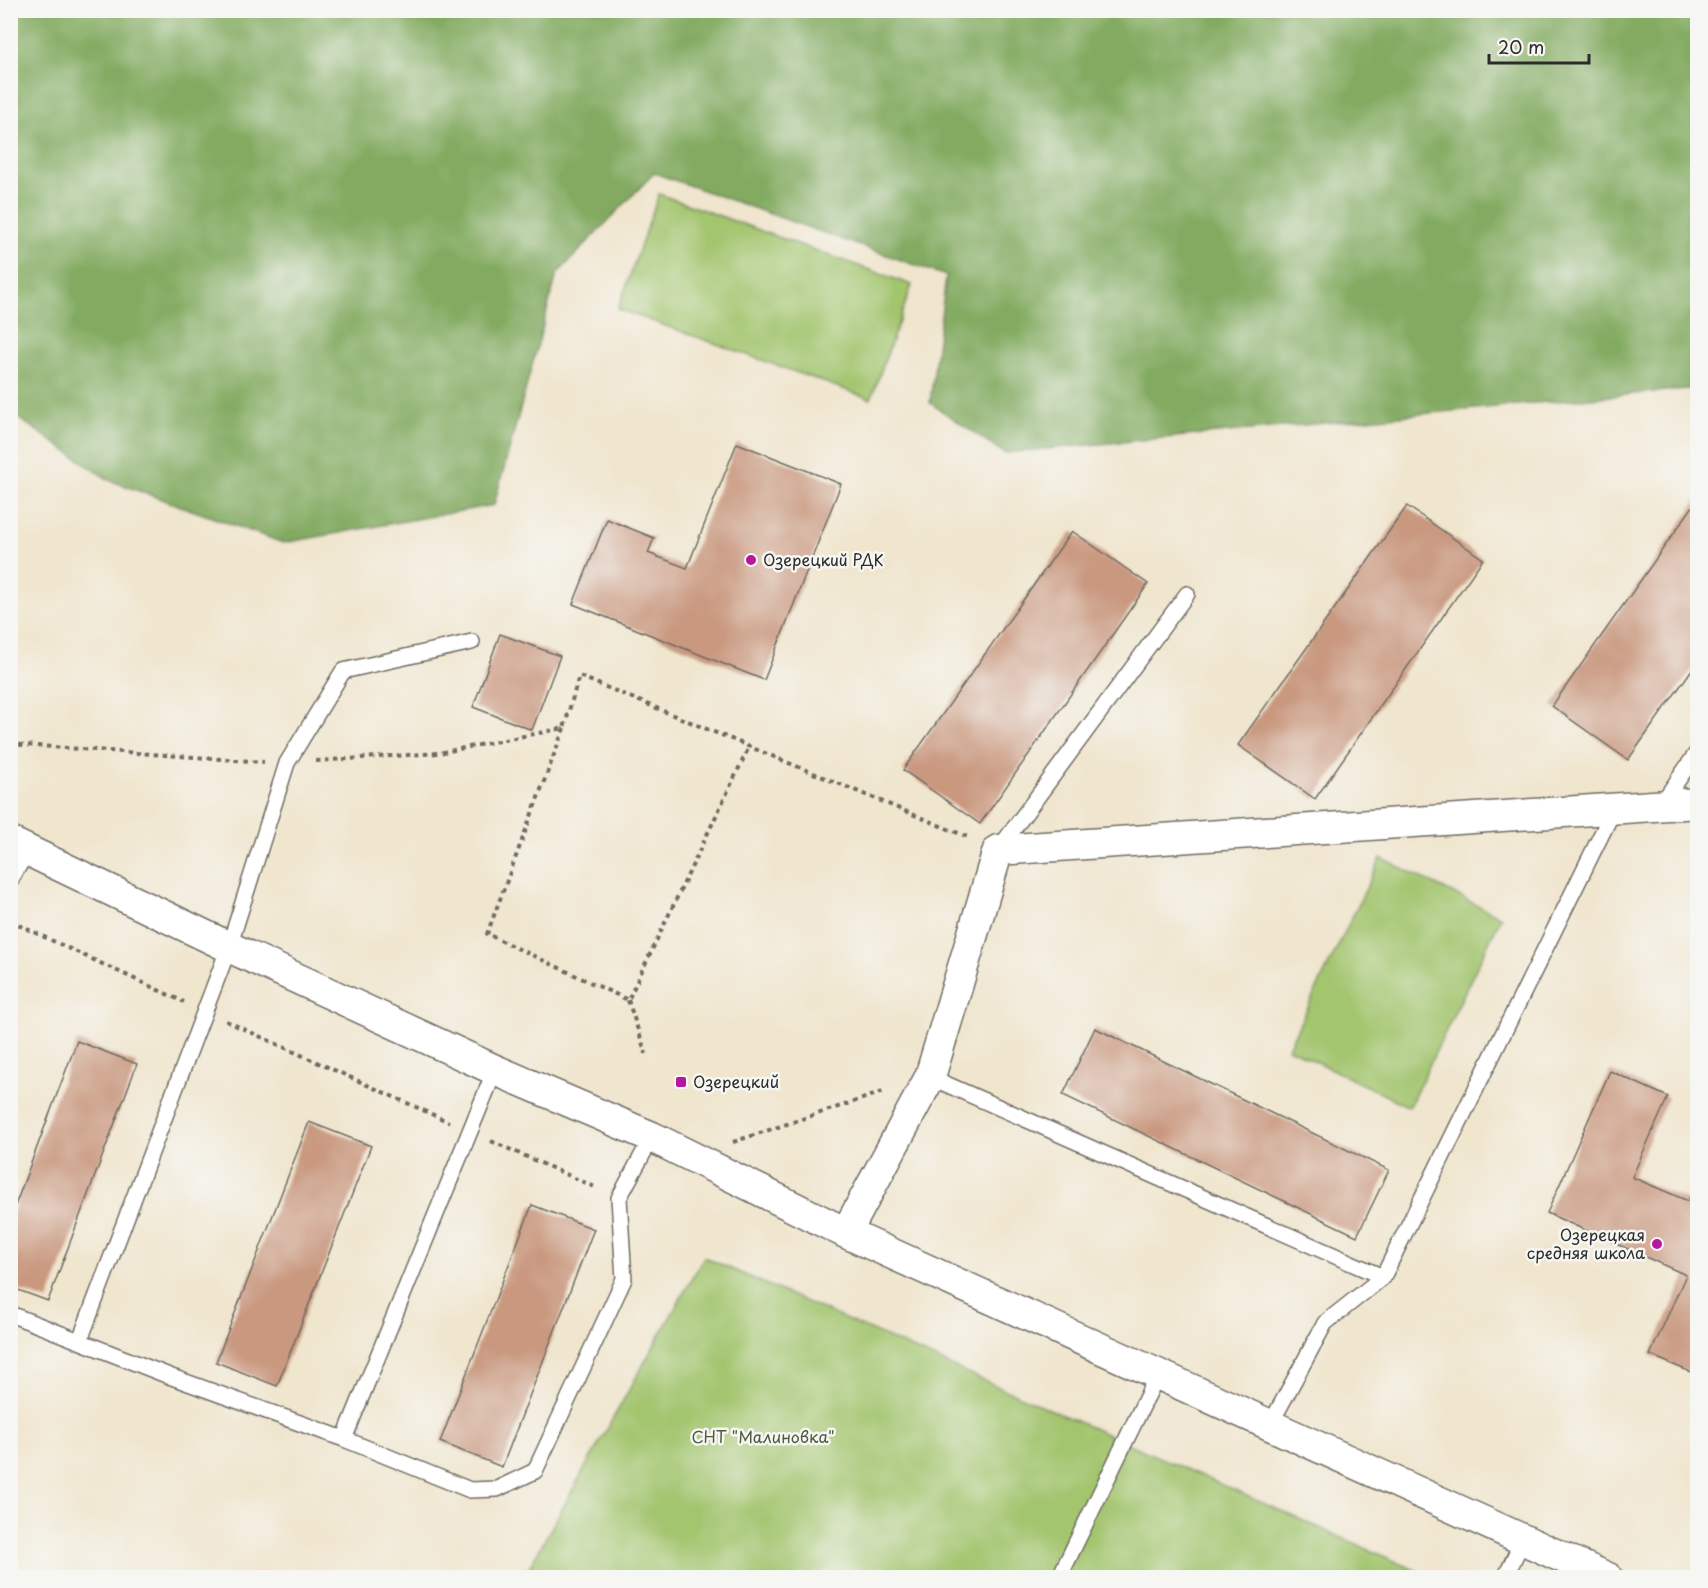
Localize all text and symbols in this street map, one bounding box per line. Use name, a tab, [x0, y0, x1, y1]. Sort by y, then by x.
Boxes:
scale bar	[1489, 27, 1590, 65]
text: 20 m	[1498, 33, 1544, 60]
place label: Озерецкий РДК	[763, 547, 883, 571]
marker: Озерецкий РДК	[744, 553, 758, 567]
place label: Озерецкий	[693, 1069, 779, 1093]
marker: Озерецкий	[674, 1075, 688, 1089]
place label: Озерецкая средняя школа	[1527, 1222, 1645, 1264]
marker: Озерецкая средняя школа	[1650, 1237, 1664, 1251]
park label: СНТ "Малиновка"	[691, 1424, 835, 1448]

